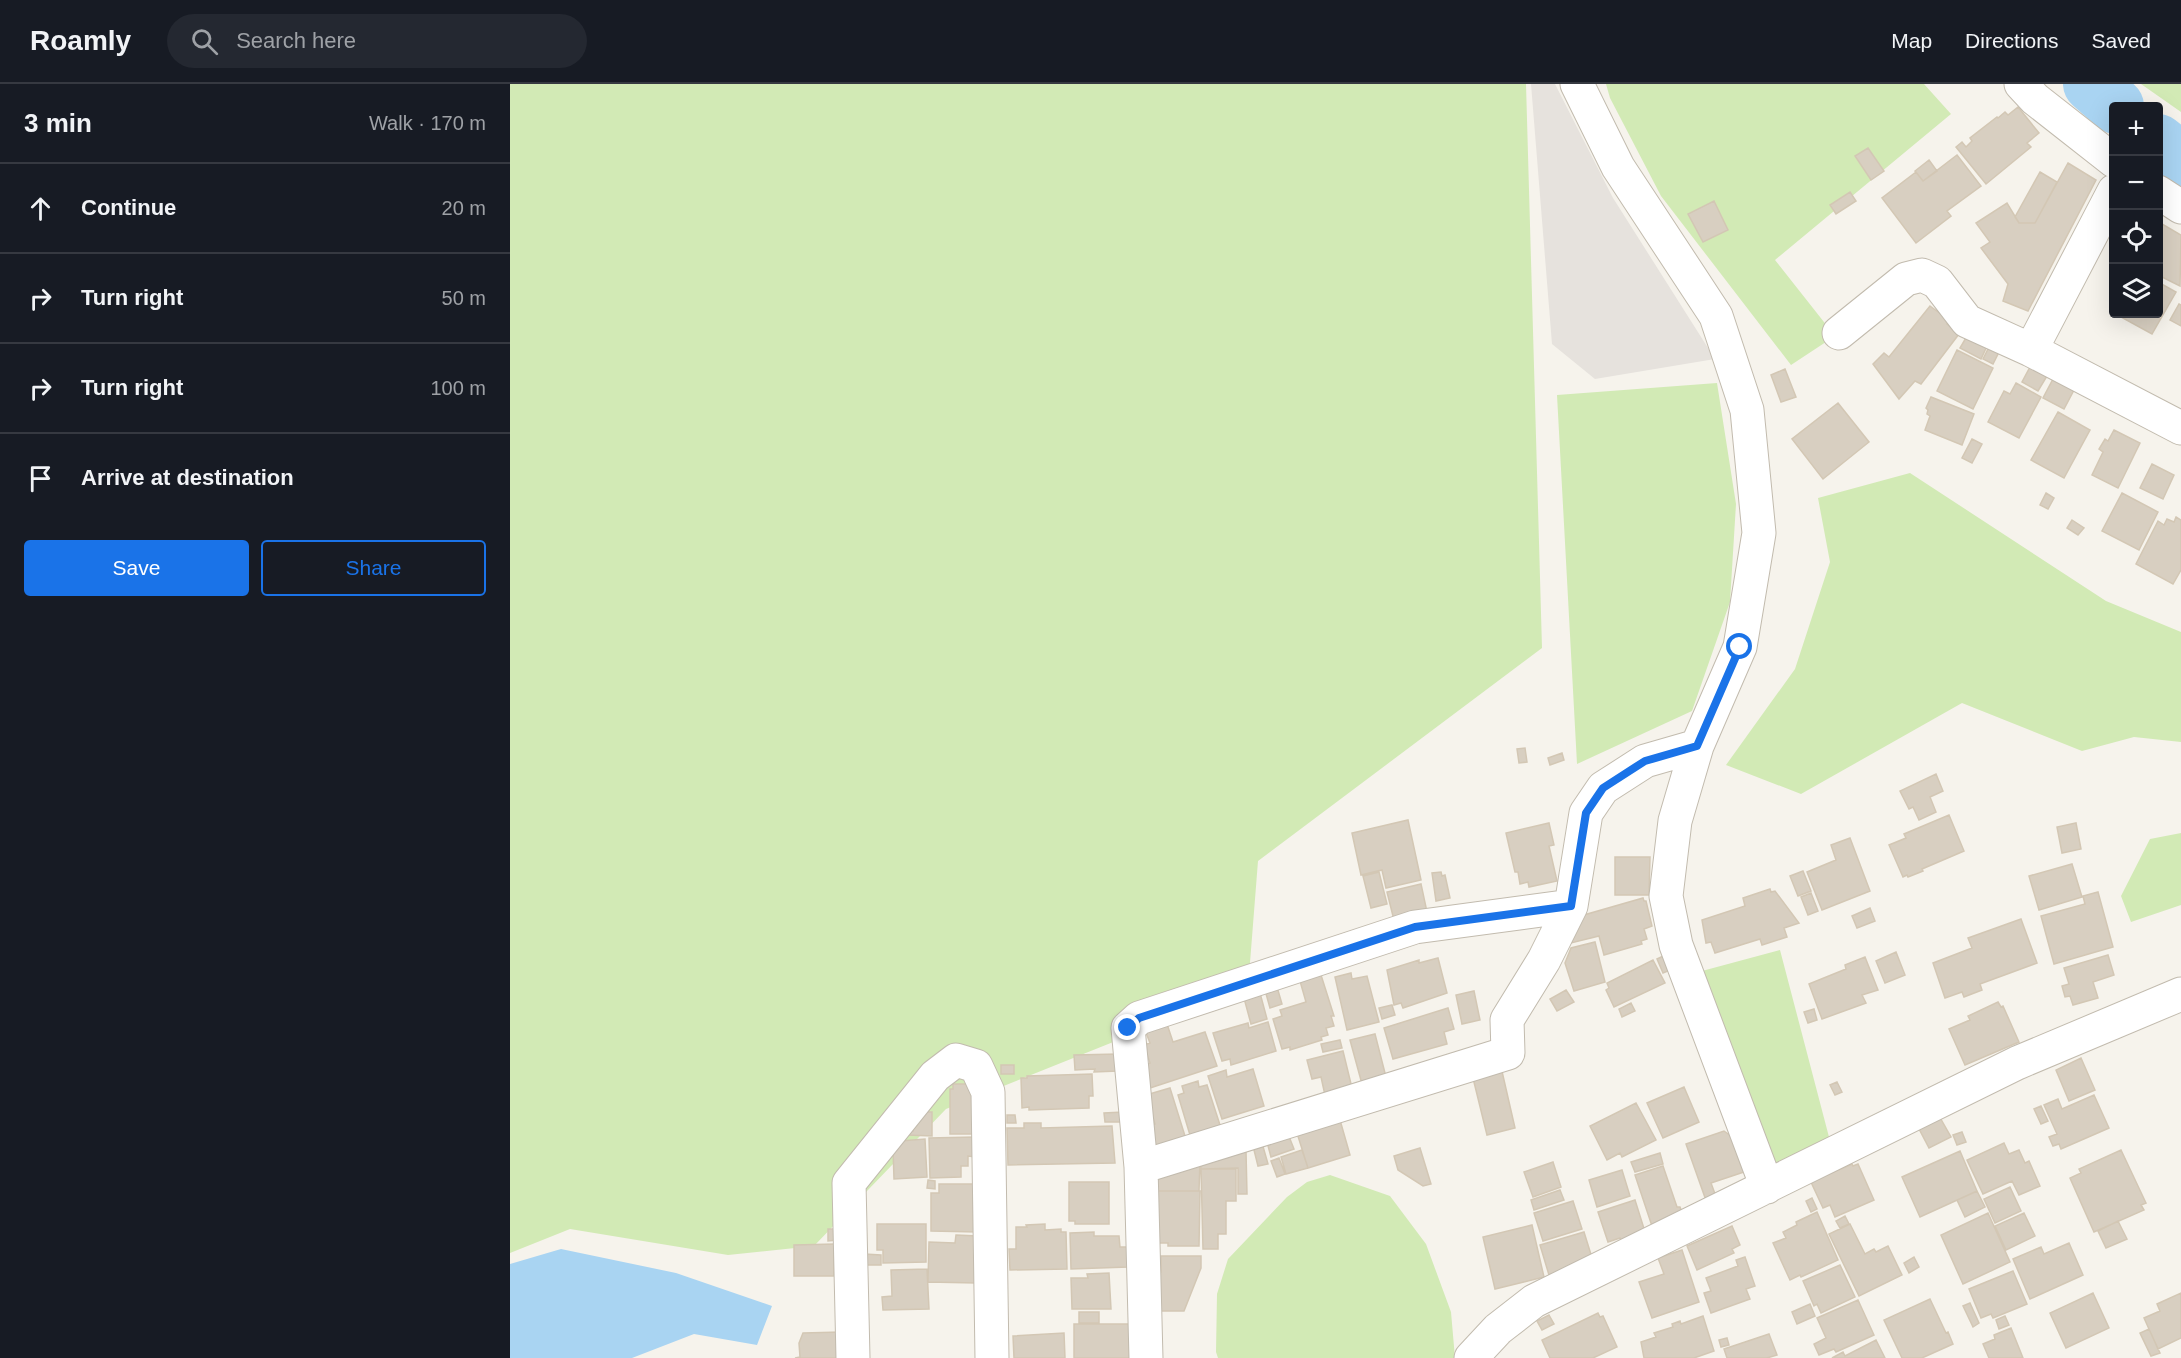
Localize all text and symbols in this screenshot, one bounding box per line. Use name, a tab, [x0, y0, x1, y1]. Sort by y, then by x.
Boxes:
search box	[167, 14, 587, 68]
text: Roamly	[30, 25, 131, 56]
icon: search	[188, 25, 221, 58]
text: Search here	[236, 28, 356, 53]
text: Map	[1891, 29, 1932, 52]
text: Directions	[1965, 29, 2058, 52]
text: Saved	[2091, 29, 2151, 52]
map controls	[2109, 102, 2163, 318]
button: +	[2109, 102, 2163, 156]
text: 3 min	[24, 108, 92, 138]
text: Walk · 170 m	[369, 112, 486, 134]
button: −	[2109, 156, 2163, 210]
icon: ahead	[24, 192, 57, 225]
text: Continue	[81, 195, 176, 220]
text: 20 m	[442, 197, 486, 219]
button: locate	[2109, 210, 2163, 264]
button: layers	[2109, 264, 2163, 318]
icon: right	[24, 282, 57, 315]
text: Turn right	[81, 285, 183, 310]
text: 50 m	[442, 287, 486, 309]
icon: right	[24, 372, 57, 405]
text: Turn right	[81, 375, 183, 400]
text: 100 m	[430, 377, 486, 399]
icon: arrive	[24, 462, 57, 495]
text: Arrive at destination	[81, 465, 294, 490]
button: Save	[24, 540, 249, 596]
button: Share	[261, 540, 486, 596]
route start	[1726, 633, 1752, 659]
route end	[1114, 1014, 1140, 1040]

